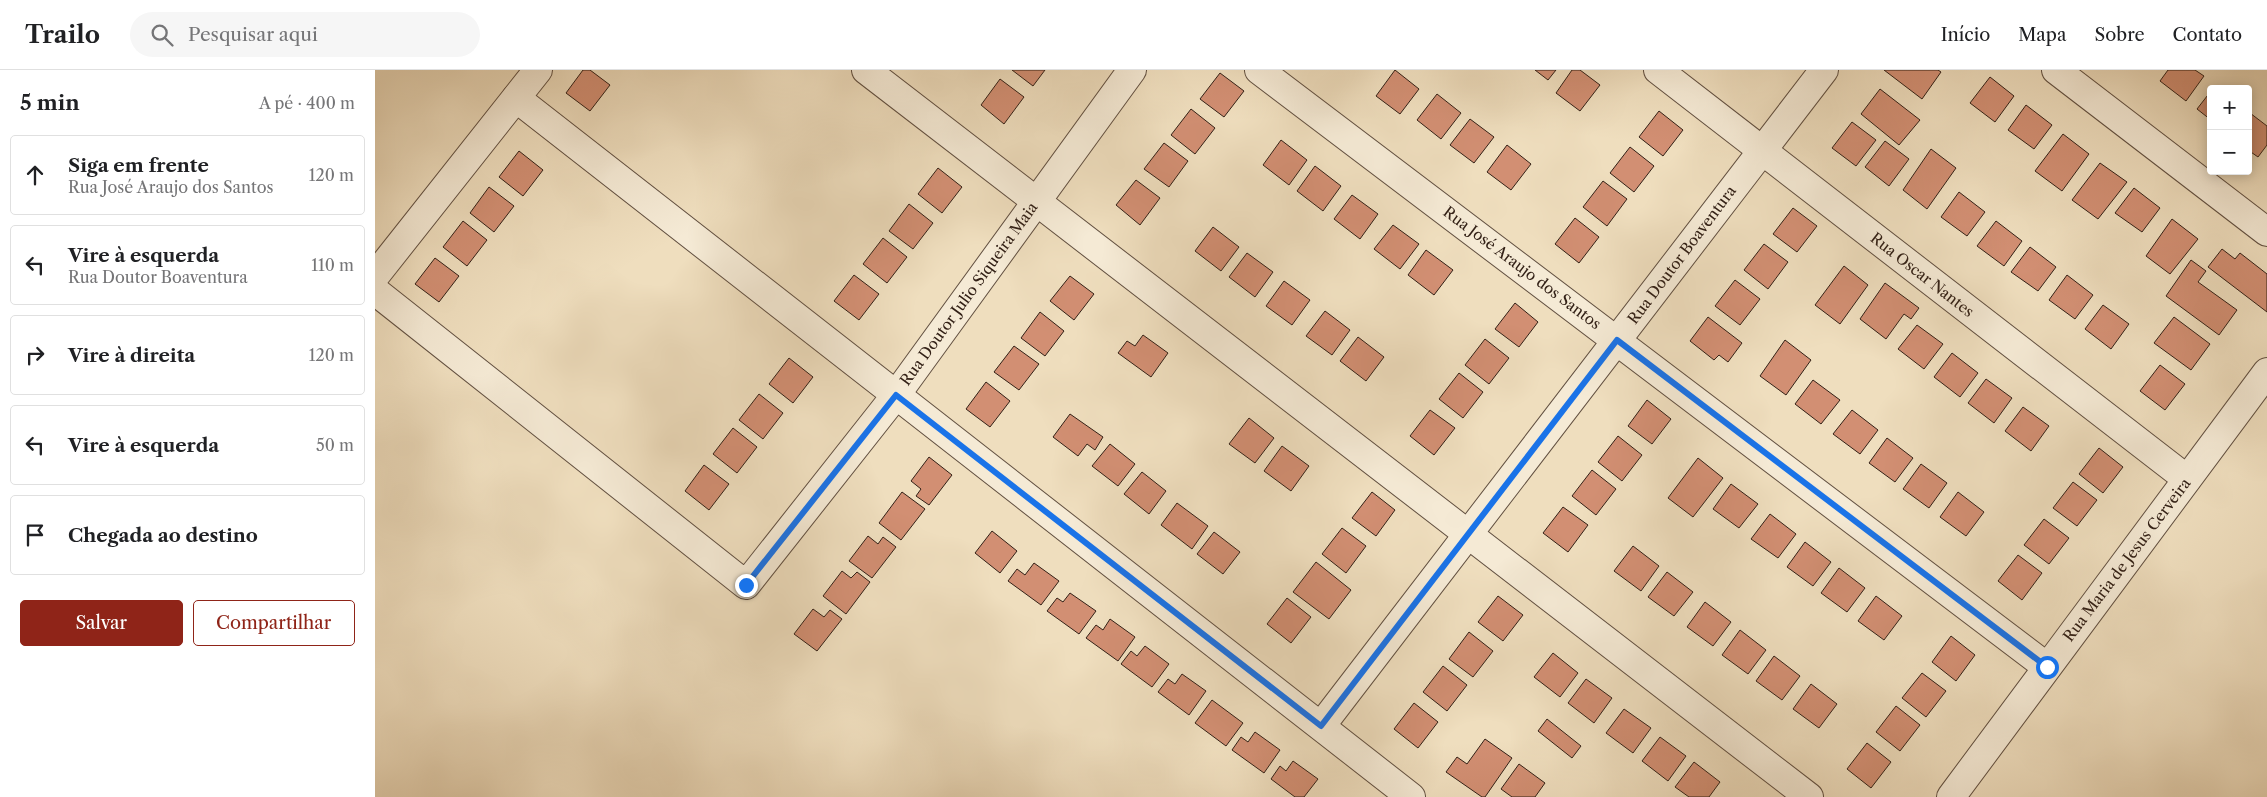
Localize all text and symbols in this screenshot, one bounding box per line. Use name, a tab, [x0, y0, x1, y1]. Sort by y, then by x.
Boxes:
search box	[130, 12, 480, 57]
text: Trailo	[25, 20, 100, 49]
icon: search	[148, 21, 176, 49]
text: Pesquisar aqui	[188, 23, 318, 46]
text: Início	[1941, 24, 1990, 46]
text: Mapa	[2018, 24, 2066, 46]
text: Sobre	[2094, 24, 2145, 46]
text: Contato	[2173, 24, 2242, 46]
map controls	[2207, 85, 2252, 175]
button: +	[2207, 85, 2252, 130]
text: 5 min	[20, 90, 80, 115]
text: A pé · 400 m	[259, 93, 355, 113]
button: −	[2207, 130, 2252, 175]
text: Siga em frente	[68, 154, 209, 177]
icon: ahead	[21, 161, 49, 189]
text: 120 m	[309, 165, 354, 185]
text: Rua José Araujo dos Santos	[68, 177, 273, 197]
street label: Rua Doutor Boaventura	[1623, 182, 1740, 328]
street label: Rua Doutor Julio Siqueira Maia	[896, 198, 1042, 389]
street label: Rua José Araujo dos Santos	[1440, 202, 1605, 333]
street label: Rua Oscar Nantes	[1867, 228, 1978, 321]
text: Vire à esquerda	[68, 244, 219, 267]
icon: left	[21, 251, 49, 279]
text: 110 m	[311, 255, 354, 275]
text: Rua Doutor Boaventura	[68, 267, 248, 287]
icon: right	[21, 341, 49, 369]
text: Vire à direita	[68, 344, 195, 367]
text: 120 m	[309, 345, 354, 365]
icon: left	[21, 431, 49, 459]
text: Vire à esquerda	[68, 434, 219, 457]
text: 50 m	[316, 435, 354, 455]
street label: Rua Maria de Jesus Cerveira	[2059, 474, 2194, 645]
icon: arrive	[21, 521, 49, 549]
text: Chegada ao destino	[68, 524, 258, 547]
route end	[735, 574, 758, 597]
button: Salvar	[20, 600, 183, 646]
button: Compartilhar	[193, 600, 355, 646]
route start	[2036, 656, 2059, 679]

